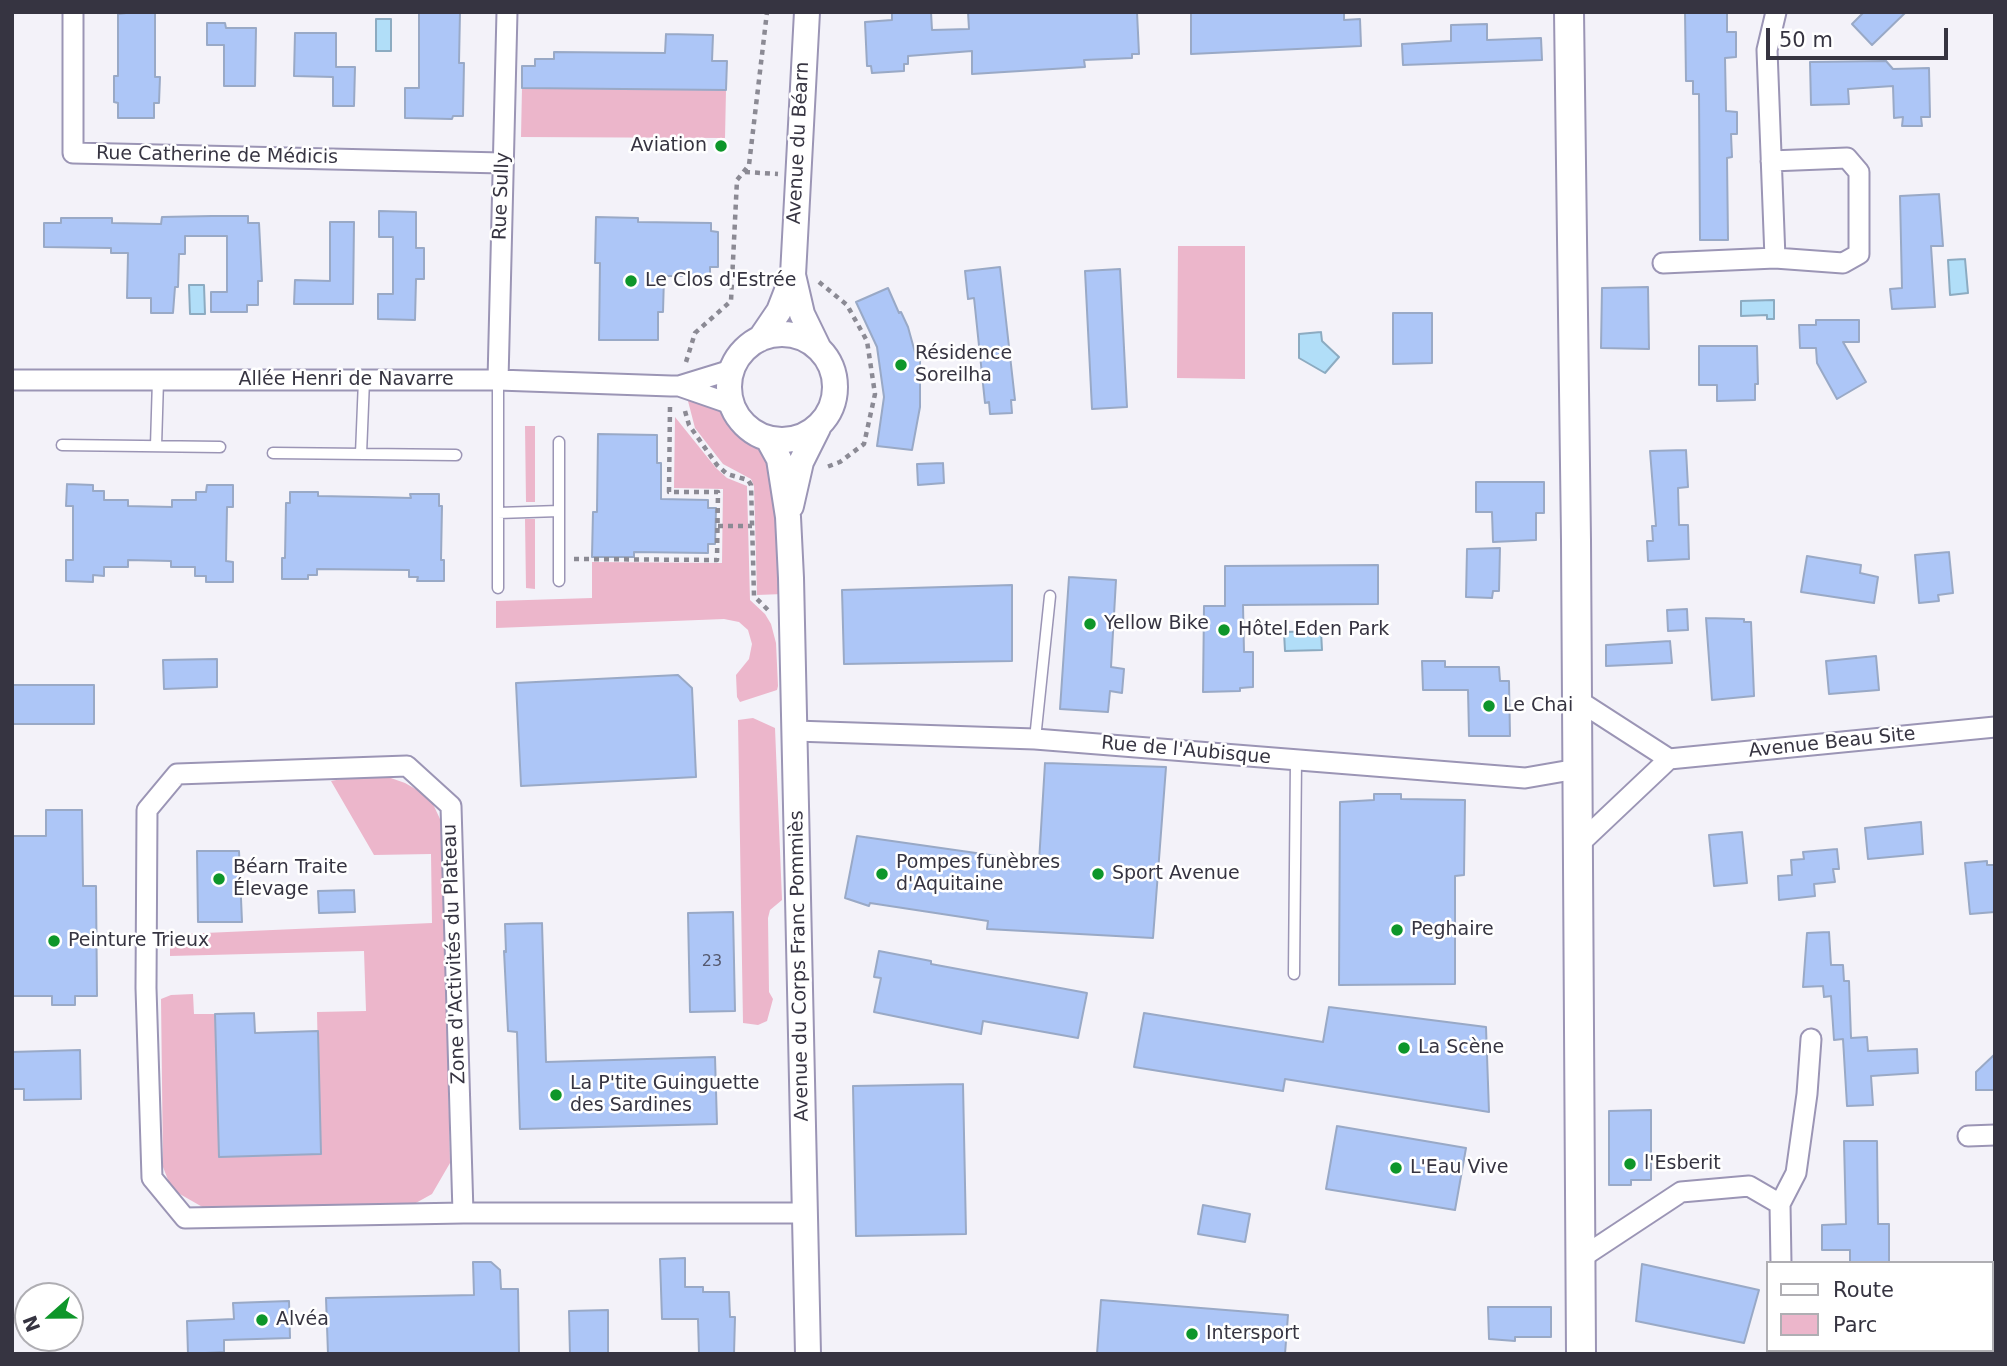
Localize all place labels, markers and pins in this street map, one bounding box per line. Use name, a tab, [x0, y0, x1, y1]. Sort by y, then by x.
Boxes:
place label: Aviation	[631, 135, 707, 157]
marker: Aviation	[713, 138, 729, 154]
place label: Le Clos d'Estrée	[645, 270, 796, 292]
marker: Le Clos d'Estrée	[623, 273, 639, 289]
place label: Résidence Soreilha	[915, 343, 1012, 387]
marker: Résidence Soreilha	[893, 357, 909, 373]
place label: Yellow Bike	[1104, 613, 1209, 635]
marker: Yellow Bike	[1082, 616, 1098, 632]
place label: Hôtel Eden Park	[1238, 619, 1389, 641]
marker: Hôtel Eden Park	[1216, 622, 1232, 638]
place label: Le Chai	[1503, 695, 1573, 717]
marker: Le Chai	[1481, 698, 1497, 714]
place label: Pompes funèbres d'Aquitaine	[896, 852, 1060, 896]
place label: Béarn Traite Élevage	[233, 857, 348, 901]
place label: Sport Avenue	[1112, 863, 1240, 885]
marker: Pompes funèbres d'Aquitaine	[874, 866, 890, 882]
marker: Sport Avenue	[1090, 866, 1106, 882]
marker: Béarn Traite Élevage	[211, 871, 227, 887]
place label: Peghaire	[1411, 919, 1494, 941]
marker: Peghaire	[1389, 922, 1405, 938]
place label: Peinture Trieux	[68, 930, 209, 952]
marker: Peinture Trieux	[46, 933, 62, 949]
place label: La Scène	[1418, 1037, 1504, 1059]
marker: La Scène	[1396, 1040, 1412, 1056]
place label: La P'tite Guinguette des Sardines	[570, 1073, 759, 1117]
marker: La P'tite Guinguette des Sardines	[548, 1087, 564, 1103]
place label: l'Esberit	[1644, 1153, 1721, 1175]
marker: l'Esberit	[1622, 1156, 1638, 1172]
place label: L'Eau Vive	[1410, 1157, 1508, 1179]
marker: L'Eau Vive	[1388, 1160, 1404, 1176]
place label: Alvéa	[276, 1309, 329, 1331]
marker: Alvéa	[254, 1312, 270, 1328]
place label: Intersport	[1206, 1323, 1299, 1345]
marker: Intersport	[1184, 1326, 1200, 1342]

